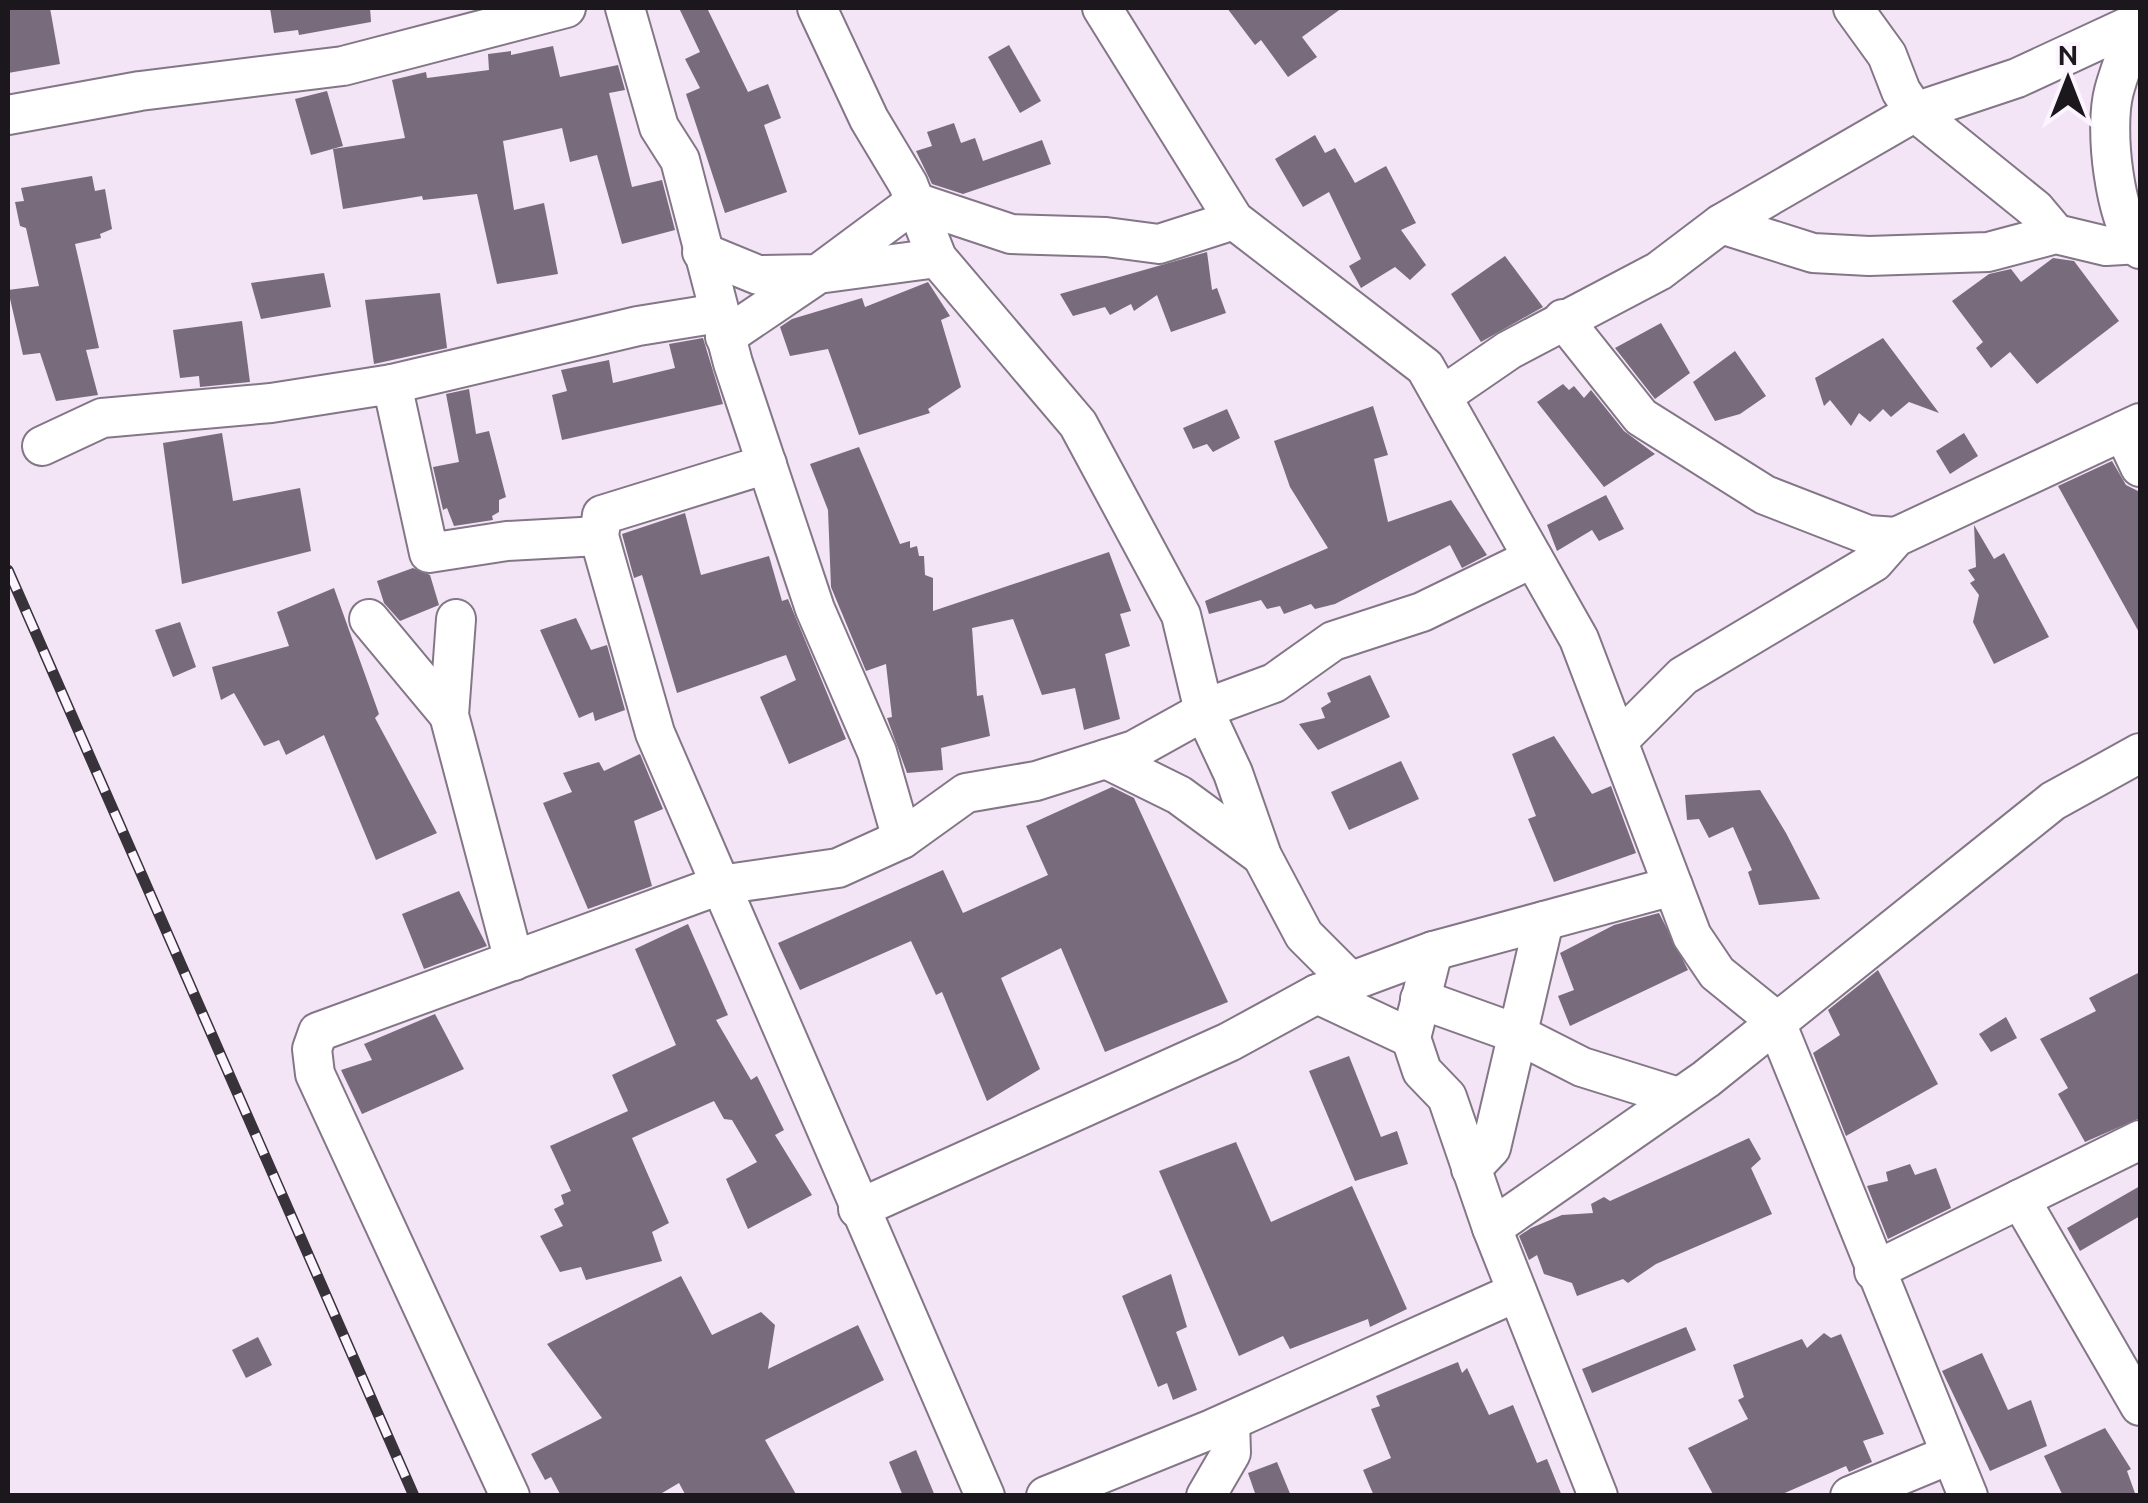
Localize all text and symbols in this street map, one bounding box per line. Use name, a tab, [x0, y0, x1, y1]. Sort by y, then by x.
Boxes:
north arrow	[2018, 30, 2118, 130]
text: N	[2058, 39, 2078, 70]

